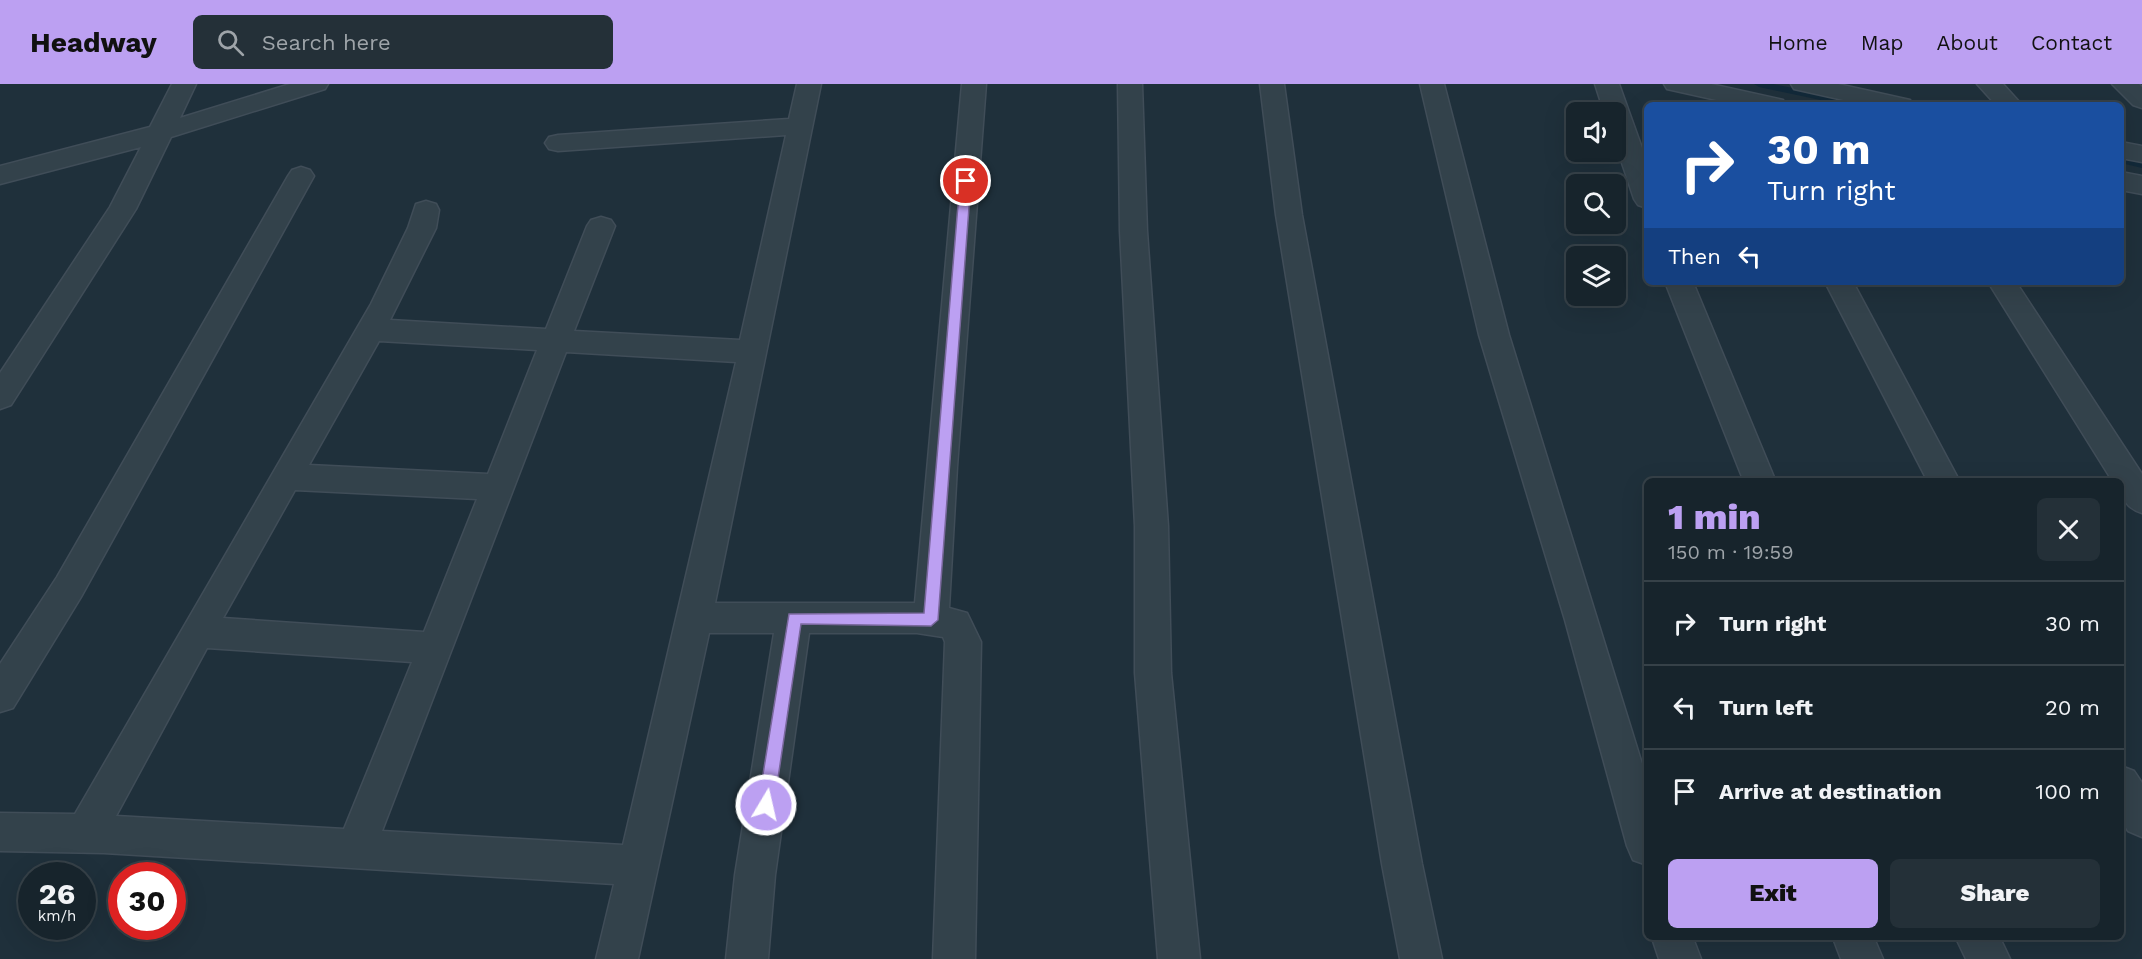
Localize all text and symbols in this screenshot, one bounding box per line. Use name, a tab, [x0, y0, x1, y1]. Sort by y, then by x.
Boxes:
search box	[193, 15, 613, 69]
text: Headway	[30, 26, 157, 59]
icon: search	[214, 26, 247, 59]
text: Search here	[262, 30, 391, 55]
text: Home	[1768, 30, 1828, 55]
text: Map	[1861, 30, 1904, 55]
text: About	[1937, 30, 1998, 55]
text: Contact	[2031, 30, 2112, 55]
map controls	[1566, 102, 1626, 306]
button: sound	[1566, 102, 1626, 162]
text: 30 m	[1767, 125, 1871, 174]
icon: right	[1668, 126, 1746, 204]
pin	[940, 155, 991, 206]
icon: arrive	[949, 164, 982, 197]
button: search	[1566, 174, 1626, 234]
text: Turn right	[1767, 175, 1896, 207]
icon: left	[1733, 240, 1766, 273]
text: Then	[1668, 244, 1721, 269]
button: layers	[1566, 246, 1626, 306]
text: 1 min	[1668, 496, 1761, 538]
button: close	[2037, 498, 2100, 561]
text: 150 m · 19:59	[1668, 540, 1794, 564]
icon: right	[1668, 607, 1701, 640]
text: Turn right	[1719, 611, 1826, 636]
text: 30 m	[2045, 611, 2100, 636]
icon: left	[1668, 691, 1701, 724]
text: Turn left	[1719, 695, 1813, 720]
text: 20 m	[2045, 695, 2100, 720]
position arrow	[734, 773, 798, 837]
icon: arrive	[1668, 775, 1701, 808]
text: Arrive at destination	[1719, 779, 1942, 804]
text: 100 m	[2036, 779, 2100, 804]
button: Exit	[1668, 859, 1878, 928]
button: Share	[1890, 859, 2100, 928]
speed limit sign: 30	[108, 862, 186, 940]
text: 26	[39, 876, 75, 911]
text: km/h	[38, 907, 76, 925]

